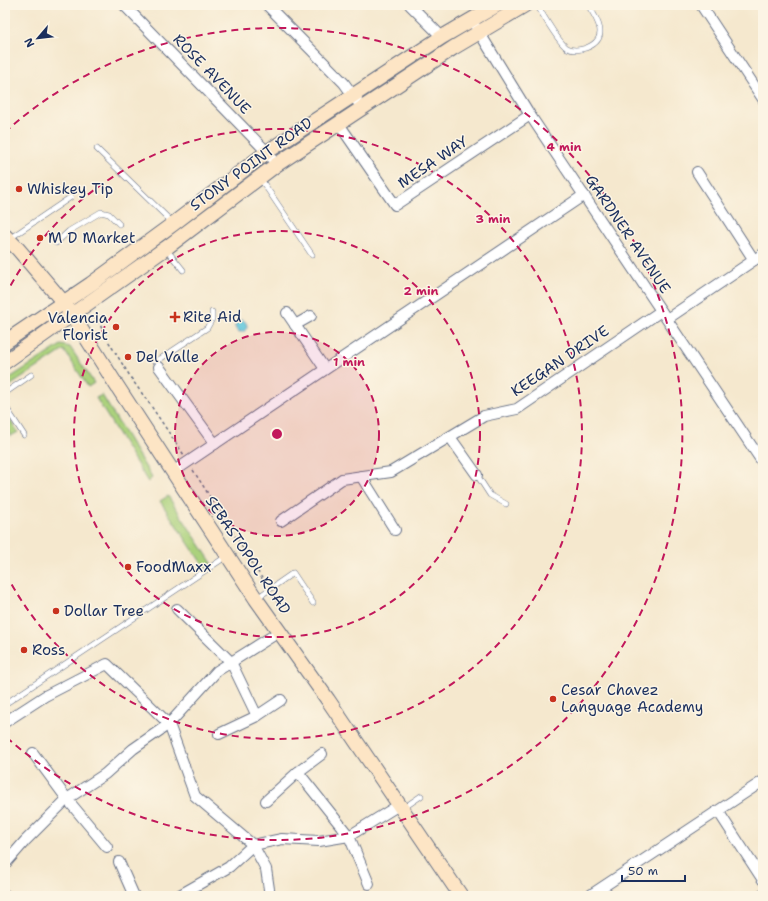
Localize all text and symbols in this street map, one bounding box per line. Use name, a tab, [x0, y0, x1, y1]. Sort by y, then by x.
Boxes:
north arrow	[18, 18, 58, 58]
street label: ROSE AVENUE	[169, 30, 255, 118]
text: N	[21, 35, 38, 50]
street label: STONY POINT ROAD	[186, 113, 316, 215]
street label: MESA WAY	[394, 131, 472, 193]
text: 4 min	[547, 139, 582, 155]
street label: GARDNER AVENUE	[581, 171, 675, 297]
place label: Whiskey Tip	[27, 179, 113, 199]
marker: Whiskey Tip	[14, 184, 24, 194]
text: 3 min	[476, 211, 511, 227]
place label: M D Market	[48, 228, 136, 248]
marker: M D Market	[35, 233, 45, 243]
text: 2 min	[404, 283, 439, 299]
place label: Rite Aid	[183, 307, 242, 327]
place label: Valencia Florist	[48, 308, 109, 345]
marker: Rite Aid	[170, 312, 180, 322]
street label: KEEGAN DRIVE	[507, 321, 613, 401]
marker: Valencia Florist	[111, 322, 121, 332]
place label: Del Valle	[136, 347, 199, 367]
marker: Del Valle	[123, 352, 133, 362]
text: 1 min	[333, 354, 365, 370]
centre of rings	[270, 427, 284, 441]
street label: SEBASTOPOL ROAD	[201, 492, 295, 618]
place label: FoodMaxx	[136, 557, 212, 577]
marker: FoodMaxx	[123, 562, 133, 572]
place label: Dollar Tree	[64, 601, 144, 621]
marker: Dollar Tree	[51, 606, 61, 616]
place label: Ross	[32, 640, 65, 660]
marker: Ross	[19, 645, 29, 655]
place label: Cesar Chavez Language Academy	[561, 680, 703, 717]
marker: Cesar Chavez Language Academy	[548, 694, 558, 704]
scale bar	[622, 857, 685, 883]
text: 50 m	[628, 863, 658, 879]

